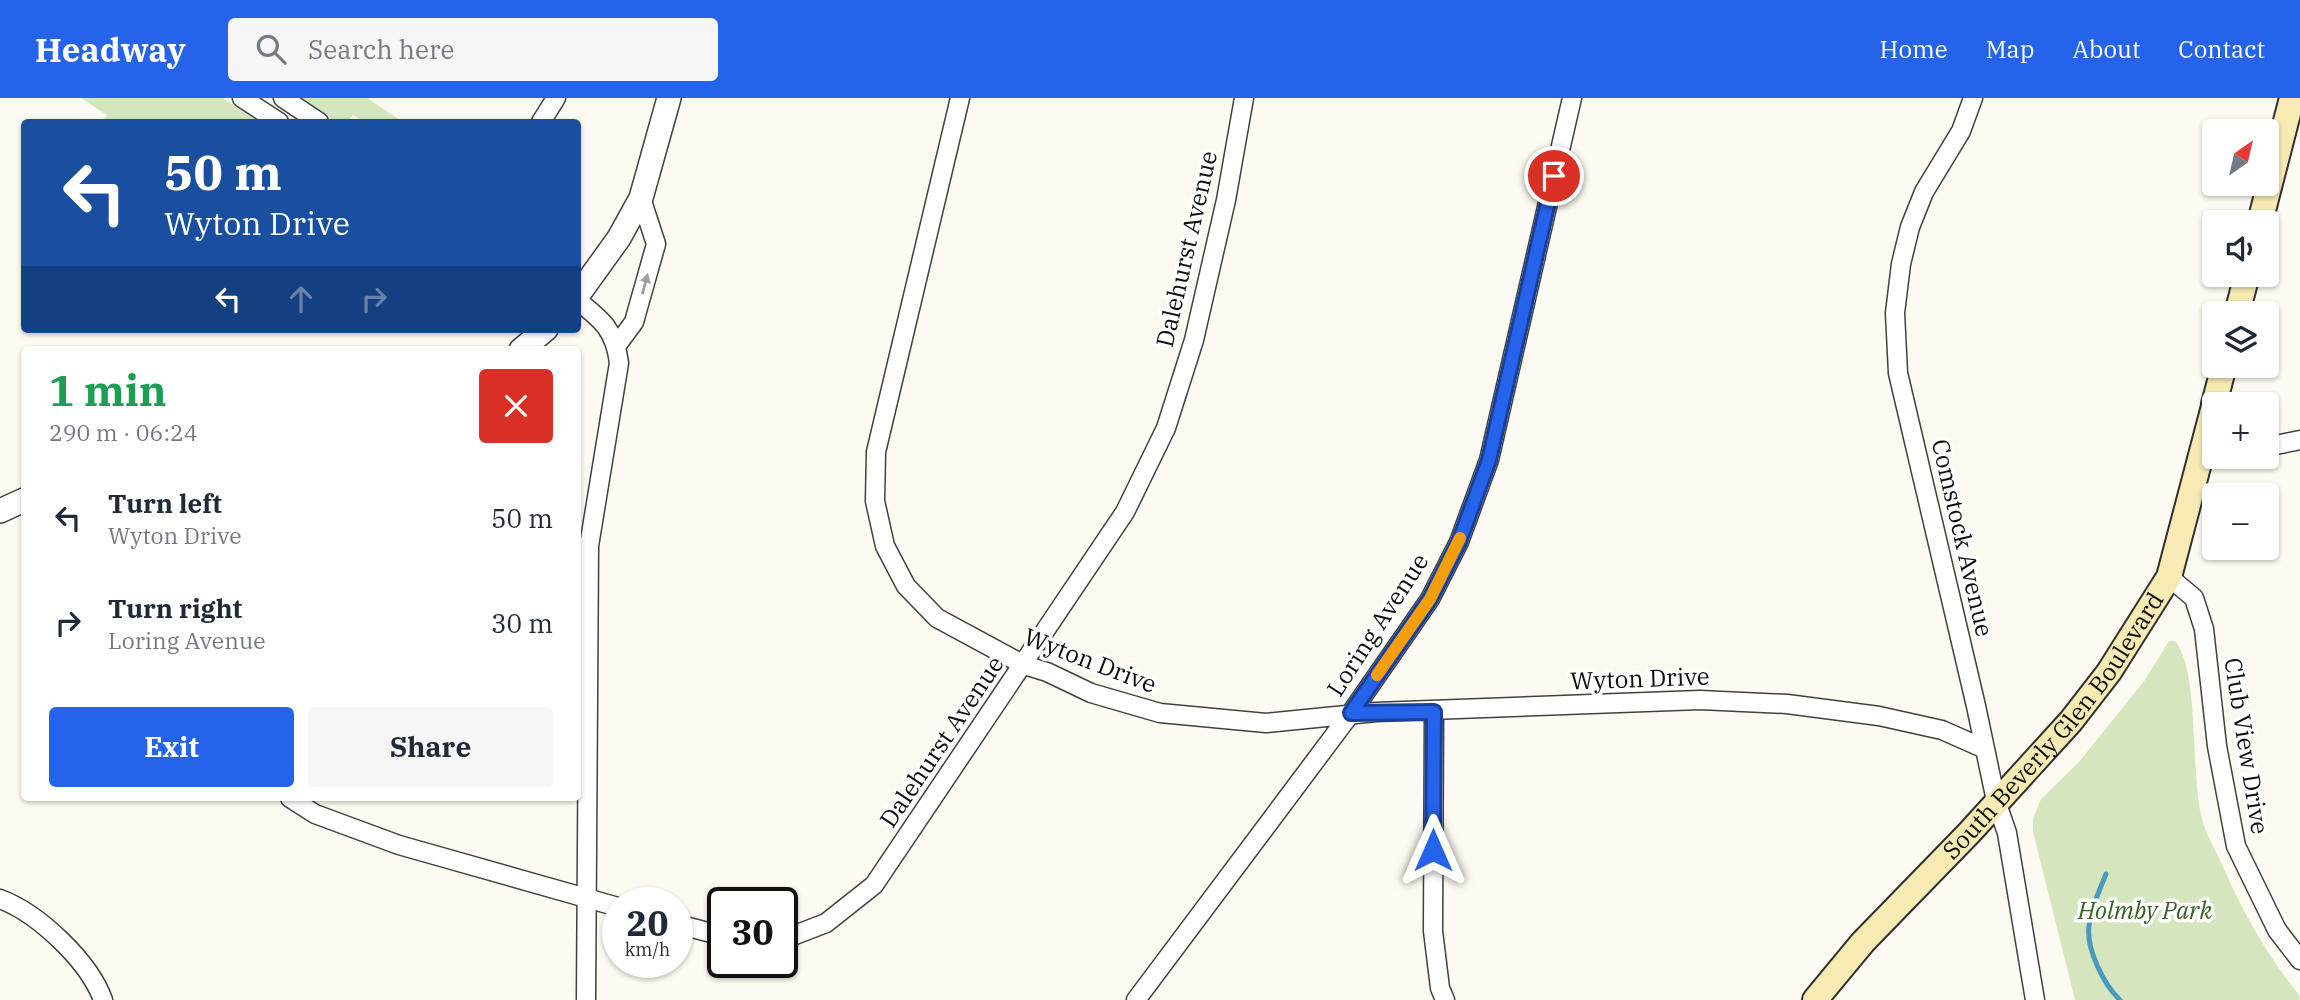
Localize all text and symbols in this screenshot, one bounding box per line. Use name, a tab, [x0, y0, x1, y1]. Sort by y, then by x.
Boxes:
search box	[228, 18, 718, 81]
text: Headway	[35, 28, 186, 71]
icon: search	[252, 30, 290, 68]
text: Search here	[308, 32, 454, 66]
text: Home	[1880, 33, 1948, 65]
text: Map	[1986, 33, 2034, 65]
text: About	[2072, 33, 2140, 65]
text: Contact	[2178, 33, 2265, 65]
north arrow	[2202, 119, 2278, 196]
map controls	[2202, 119, 2279, 560]
text: 50 m	[164, 140, 282, 203]
pin	[1524, 146, 1584, 206]
icon: left	[49, 147, 140, 238]
street label: Dalehurst Avenue	[1148, 147, 1224, 350]
icon: arrive	[1535, 157, 1573, 195]
text: Wyton Drive	[164, 202, 350, 244]
button: sound	[2202, 210, 2279, 287]
one-way arrow	[640, 273, 651, 295]
icon: left	[209, 280, 247, 318]
icon: ahead	[282, 280, 320, 318]
icon: right	[355, 280, 393, 318]
button: layers	[2202, 301, 2279, 378]
text: 1 min	[49, 363, 167, 418]
button: close	[479, 369, 553, 443]
button: +	[2202, 392, 2279, 469]
text: 290 m · 06:24	[49, 417, 198, 447]
street label: Comstock Avenue	[1925, 436, 2001, 640]
button: −	[2202, 483, 2279, 560]
text: Turn left	[108, 486, 222, 520]
icon: left	[49, 499, 87, 537]
text: 50 m	[491, 501, 553, 535]
text: Wyton Drive	[108, 520, 242, 550]
street label: Loring Avenue	[1319, 547, 1435, 702]
street label: South Beverly Glen Boulevard	[1935, 586, 2170, 866]
text: Turn right	[108, 591, 242, 625]
icon: right	[49, 604, 87, 642]
text: 30 m	[491, 606, 553, 640]
street label: Wyton Drive	[1020, 620, 1161, 700]
text: Loring Avenue	[108, 625, 265, 655]
street label: Dalehurst Avenue	[872, 649, 1011, 834]
street label: Club View Drive	[2217, 655, 2277, 836]
street label: Wyton Drive	[1570, 660, 1710, 696]
button: Exit	[49, 707, 294, 787]
button: Share	[308, 707, 553, 787]
position arrow	[1396, 813, 1470, 887]
speed limit sign: 30	[707, 887, 798, 978]
park label: Holmby Park	[2077, 894, 2213, 926]
text: 20	[626, 900, 669, 946]
text: km/h	[625, 938, 670, 961]

